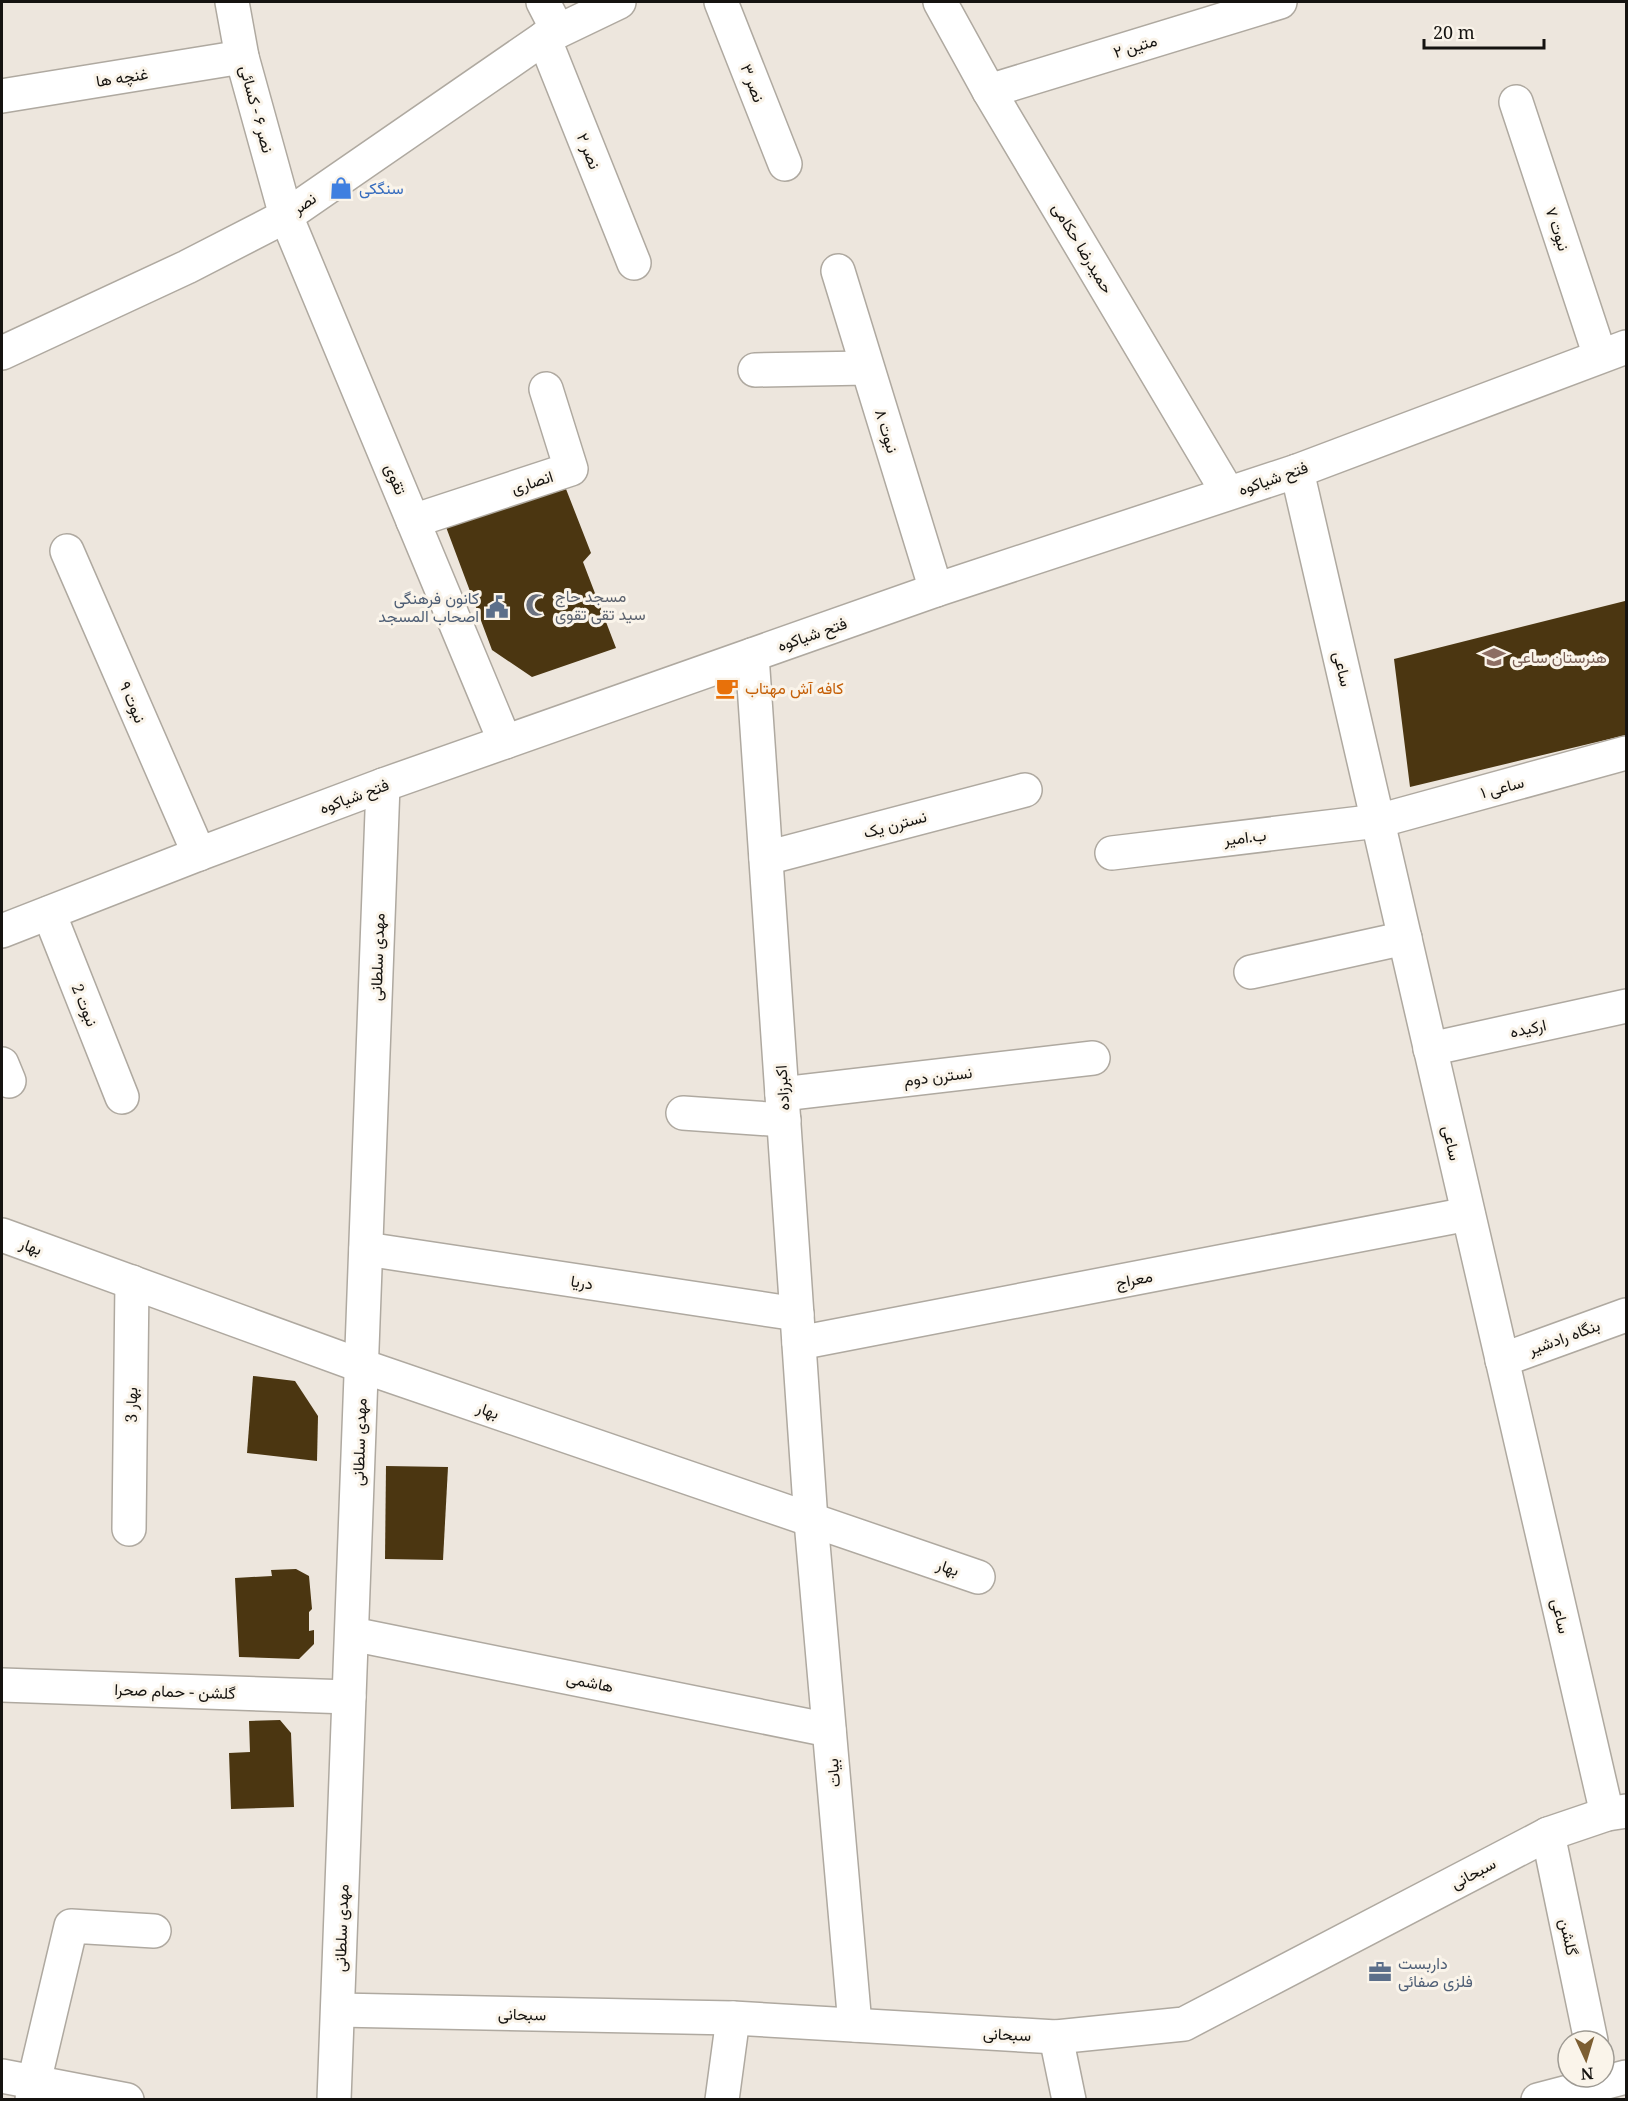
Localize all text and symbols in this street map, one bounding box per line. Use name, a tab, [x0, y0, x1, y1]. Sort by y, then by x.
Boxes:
scale bar	[1424, 12, 1544, 50]
text: 20 m	[1433, 20, 1475, 44]
street label: متین ۲	[1110, 29, 1160, 63]
street label: نصر ۳	[736, 61, 770, 105]
street label: غنچه ها	[94, 62, 150, 93]
street label: نصر ۶ - کسائی	[235, 63, 279, 155]
street label: نصر ۲	[572, 130, 606, 172]
shop icon: سنگکی	[328, 175, 354, 201]
place label: سنگکی	[359, 177, 404, 199]
street label: نصر	[287, 187, 320, 220]
street label: حمیدرضا حکامی	[1047, 198, 1119, 298]
street label: نبوت ۷	[1541, 204, 1575, 254]
street label: نبوت ۸	[870, 406, 904, 456]
street label: فتح شیاکوه	[1235, 456, 1311, 501]
street label: تقوی	[380, 460, 412, 498]
street label: انصاری	[508, 465, 556, 499]
place label: مسجد حاج سید تقی تقوی	[555, 585, 646, 625]
place label: کانون فرهنگی اصحاب المسجد	[378, 587, 479, 627]
mosque icon: مسجد حاج سید تقی تقوی	[524, 592, 550, 618]
public building icon: کانون فرهنگی اصحاب المسجد	[484, 594, 510, 620]
street label: فتح شیاکوه	[774, 612, 850, 657]
school or university icon: هنرستان ساعی	[1481, 644, 1507, 670]
place label: هنرستان ساعی	[1512, 646, 1607, 668]
street label: ساعی	[1328, 649, 1358, 689]
cafe icon: کافه آش مهتاب	[714, 675, 740, 701]
place label: کافه آش مهتاب	[745, 677, 844, 699]
street label: نبوت ۹	[114, 678, 152, 726]
street label: ساعی ۱	[1478, 771, 1526, 803]
street label: فتح شیاکوه	[316, 773, 392, 820]
street label: نسترن یک	[861, 805, 929, 843]
street label: ب.امیر	[1221, 823, 1268, 851]
street label: مهدی سلطانی	[364, 913, 390, 1001]
street label: نبوت 2	[66, 980, 104, 1030]
street label: ارکیده	[1508, 1013, 1548, 1043]
street label: نسترن دوم	[903, 1061, 973, 1091]
street label: اکبرزاده	[769, 1065, 795, 1111]
street label: ساعی	[1437, 1123, 1467, 1163]
street label: بهار	[16, 1231, 45, 1260]
street label: معراج	[1114, 1265, 1155, 1294]
street label: دریا	[569, 1269, 595, 1295]
street label: بنگاه رادشیر	[1524, 1314, 1603, 1361]
street label: بهار 3	[120, 1387, 142, 1423]
street label: بهار	[473, 1396, 502, 1424]
street label: مهدی سلطانی	[346, 1398, 372, 1486]
street label: بهار	[933, 1553, 962, 1581]
street label: ساعی	[1546, 1596, 1576, 1636]
street label: هاشمی	[564, 1667, 616, 1697]
street label: گلشن - حمام صحرا	[114, 1678, 236, 1704]
street label: بیات	[821, 1758, 845, 1788]
street label: سبحانی	[1447, 1852, 1499, 1894]
street label: مهدی سلطانی	[328, 1884, 354, 1972]
street label: گلشن	[1554, 1917, 1584, 1957]
place label: داربست فلزی صفائی	[1398, 1952, 1473, 1992]
office icon: داربست فلزی صفائی	[1367, 1959, 1393, 1985]
street label: سبحانی	[498, 2003, 546, 2025]
street label: سبحانی	[982, 2022, 1032, 2046]
north arrow	[1556, 2029, 1616, 2089]
text: N	[1580, 2063, 1594, 2085]

